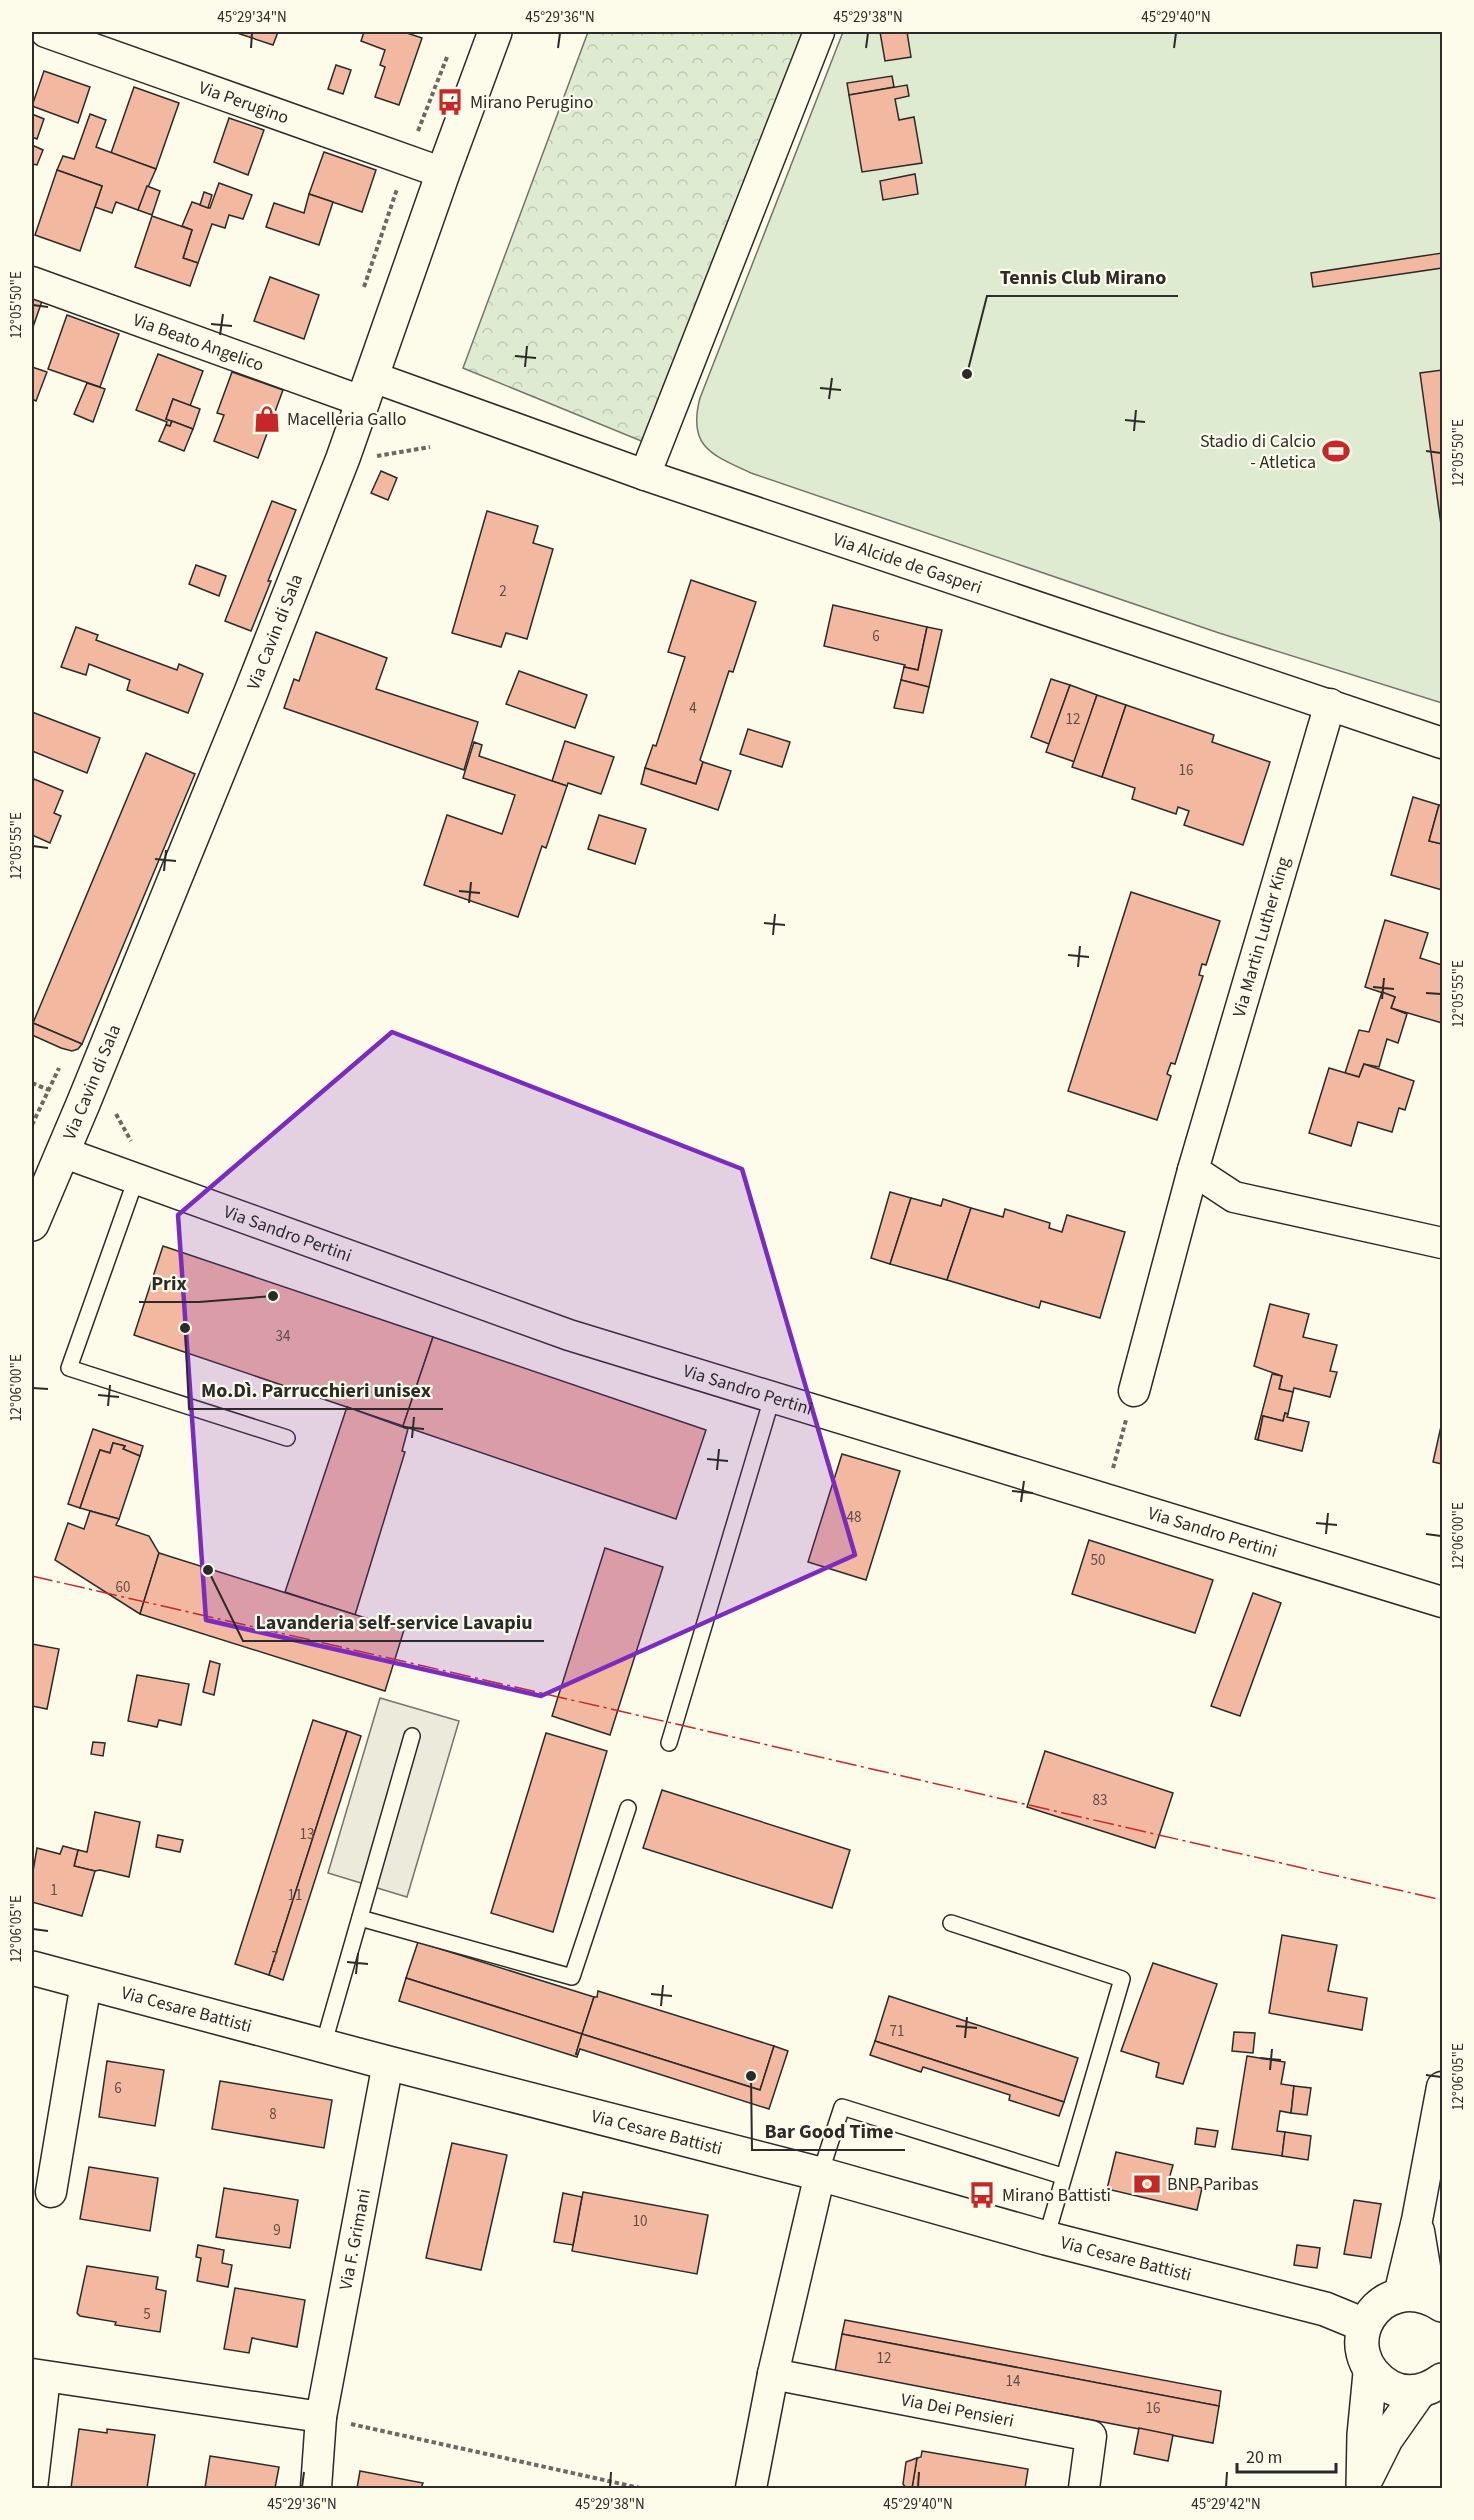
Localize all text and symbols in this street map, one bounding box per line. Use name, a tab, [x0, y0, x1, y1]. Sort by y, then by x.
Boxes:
text: 45°29'34"N	[217, 7, 287, 28]
text: 45°29'36"N	[525, 7, 595, 28]
text: 45°29'38"N	[833, 7, 903, 28]
text: 45°29'40"N	[1141, 7, 1211, 28]
street label: Via Perugino	[195, 75, 292, 130]
bus stop icon: Mirano Perugino	[435, 87, 465, 117]
place label: Mirano Perugino	[470, 90, 593, 115]
callout: Tennis Club Mirano	[987, 258, 1178, 296]
text: Tennis Club Mirano	[1000, 264, 1166, 292]
text: 12°05'50"E	[6, 271, 27, 339]
street label: Via Beato Angelico	[129, 307, 267, 378]
shop icon: Macelleria Gallo	[252, 404, 282, 434]
place label: Macelleria Gallo	[287, 407, 406, 432]
text: 12°05'50"E	[1448, 419, 1469, 487]
place label: Stadio di Calcio - Atletica	[1200, 429, 1316, 475]
sports icon: Stadio di Calcio - Atletica	[1321, 436, 1351, 466]
street label: Via Alcide de Gasperi	[829, 527, 985, 600]
street label: Via Cavin di Sala	[241, 570, 309, 694]
house number: 2	[499, 581, 507, 602]
house number: 6	[872, 626, 880, 647]
house number: 4	[689, 698, 697, 719]
house number: 12	[1066, 709, 1080, 730]
house number: 16	[1179, 760, 1193, 781]
text: 12°05'55"E	[6, 812, 27, 880]
street label: Via Martin Luther King	[1227, 854, 1296, 1020]
text: 12°05'55"E	[1448, 960, 1469, 1028]
street label: Via Cavin di Sala	[57, 1021, 127, 1144]
street label: Via Sandro Pertini	[220, 1199, 355, 1268]
callout: Prix	[139, 1264, 199, 1302]
text: Prix	[151, 1270, 187, 1298]
house number: 34	[276, 1326, 291, 1347]
text: 12°06'00"E	[6, 1354, 27, 1422]
street label: Via Sandro Pertini	[680, 1359, 815, 1422]
callout: Mo.Dì. Parrucchieri unisex	[189, 1371, 443, 1409]
text: Mo.Dì. Parrucchieri unisex	[201, 1377, 431, 1405]
street label: Via Sandro Pertini	[1145, 1501, 1280, 1564]
text: 12°06'00"E	[1448, 1502, 1469, 1570]
house number: 48	[847, 1507, 861, 1528]
house number: 50	[1091, 1550, 1105, 1571]
house number: 60	[116, 1577, 130, 1598]
callout: Lavanderia self-service Lavapiu	[243, 1603, 544, 1641]
text: Lavanderia self-service Lavapiu	[255, 1609, 533, 1637]
house number: 83	[1093, 1790, 1107, 1811]
house number: 13	[300, 1824, 314, 1845]
house number: 1	[50, 1880, 58, 1901]
house number: 11	[288, 1885, 302, 1906]
text: 12°06'05"E	[6, 1895, 27, 1963]
house number: 7	[271, 1947, 279, 1968]
street label: Via Cesare Battisti	[118, 1980, 255, 2039]
house number: 71	[890, 2021, 904, 2042]
text: 12°06'05"E	[1448, 2043, 1469, 2111]
house number: 6	[114, 2078, 122, 2099]
house number: 8	[269, 2104, 277, 2125]
street label: Via Cesare Battisti	[589, 2104, 725, 2161]
callout: Bar Good Time	[752, 2112, 905, 2150]
text: Bar Good Time	[764, 2118, 894, 2146]
bank icon: BNP Paribas	[1132, 2169, 1162, 2199]
place label: BNP Paribas	[1167, 2172, 1259, 2197]
bus stop icon: Mirano Battisti	[967, 2180, 997, 2210]
place label: Mirano Battisti	[1002, 2183, 1111, 2208]
street label: Via F. Grimani	[333, 2187, 377, 2292]
house number: 10	[633, 2211, 647, 2232]
house number: 9	[273, 2220, 281, 2241]
street label: Via Cesare Battisti	[1058, 2230, 1194, 2288]
house number: 5	[143, 2304, 151, 2325]
house number: 12	[877, 2348, 891, 2369]
house number: 14	[1006, 2371, 1021, 2392]
street label: Via Dei Pensieri	[899, 2387, 1016, 2434]
house number: 16	[1146, 2398, 1160, 2419]
scale bar	[1237, 2436, 1336, 2474]
text: 20 m	[1246, 2445, 1282, 2470]
text: 45°29'36"N	[267, 2494, 337, 2515]
text: 45°29'38"N	[575, 2494, 645, 2515]
text: 45°29'40"N	[883, 2494, 953, 2515]
text: 45°29'42"N	[1191, 2494, 1261, 2515]

